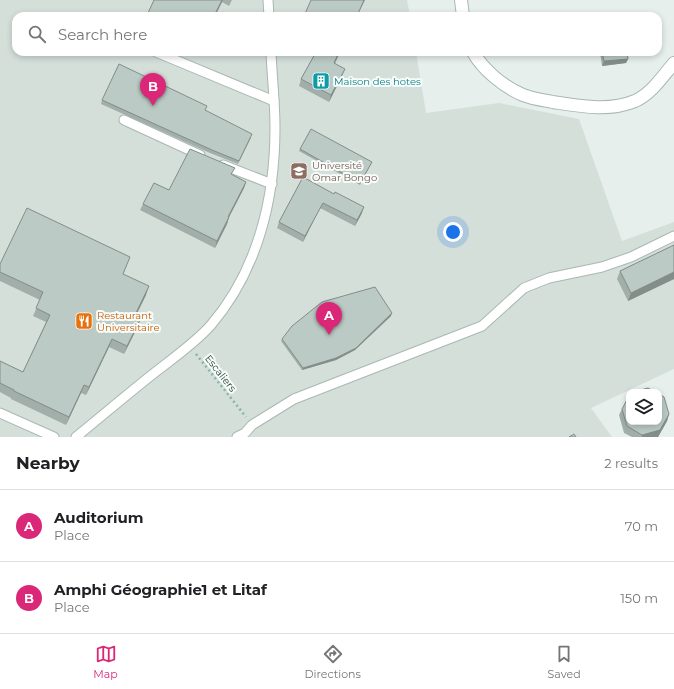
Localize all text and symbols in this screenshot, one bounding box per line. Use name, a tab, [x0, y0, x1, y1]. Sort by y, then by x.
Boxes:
search box	[12, 12, 662, 56]
icon: search	[26, 23, 48, 45]
text: Search here	[58, 25, 147, 44]
building icon: Maison des hotes	[311, 71, 331, 91]
pin: B	[140, 73, 166, 106]
place label: Maison des hotes	[334, 75, 421, 88]
place label: Université Omar Bongo	[312, 159, 377, 184]
school or university icon: Université Omar Bongo	[289, 161, 309, 181]
your location	[443, 222, 463, 242]
pin: A	[316, 302, 342, 335]
place label: Restaurant Universitaire	[97, 309, 160, 334]
restaurant icon: Restaurant Universitaire	[74, 311, 94, 331]
street label: Escaliers	[202, 352, 239, 394]
map controls	[626, 389, 662, 425]
button: layers	[626, 389, 662, 425]
text: Nearby	[16, 453, 80, 473]
text: 2 results	[604, 455, 658, 471]
text: Auditorium	[54, 508, 144, 527]
text: A	[24, 518, 34, 534]
text: 70 m	[625, 518, 658, 534]
text: Place	[54, 527, 90, 543]
text: Amphi Géographie1 et Litaf	[54, 580, 267, 599]
text: B	[24, 590, 34, 606]
text: 150 m	[620, 590, 658, 606]
text: Place	[54, 599, 90, 615]
tab: Map	[93, 643, 118, 681]
tab: Directions	[305, 643, 361, 681]
tab: Saved	[548, 643, 581, 681]

